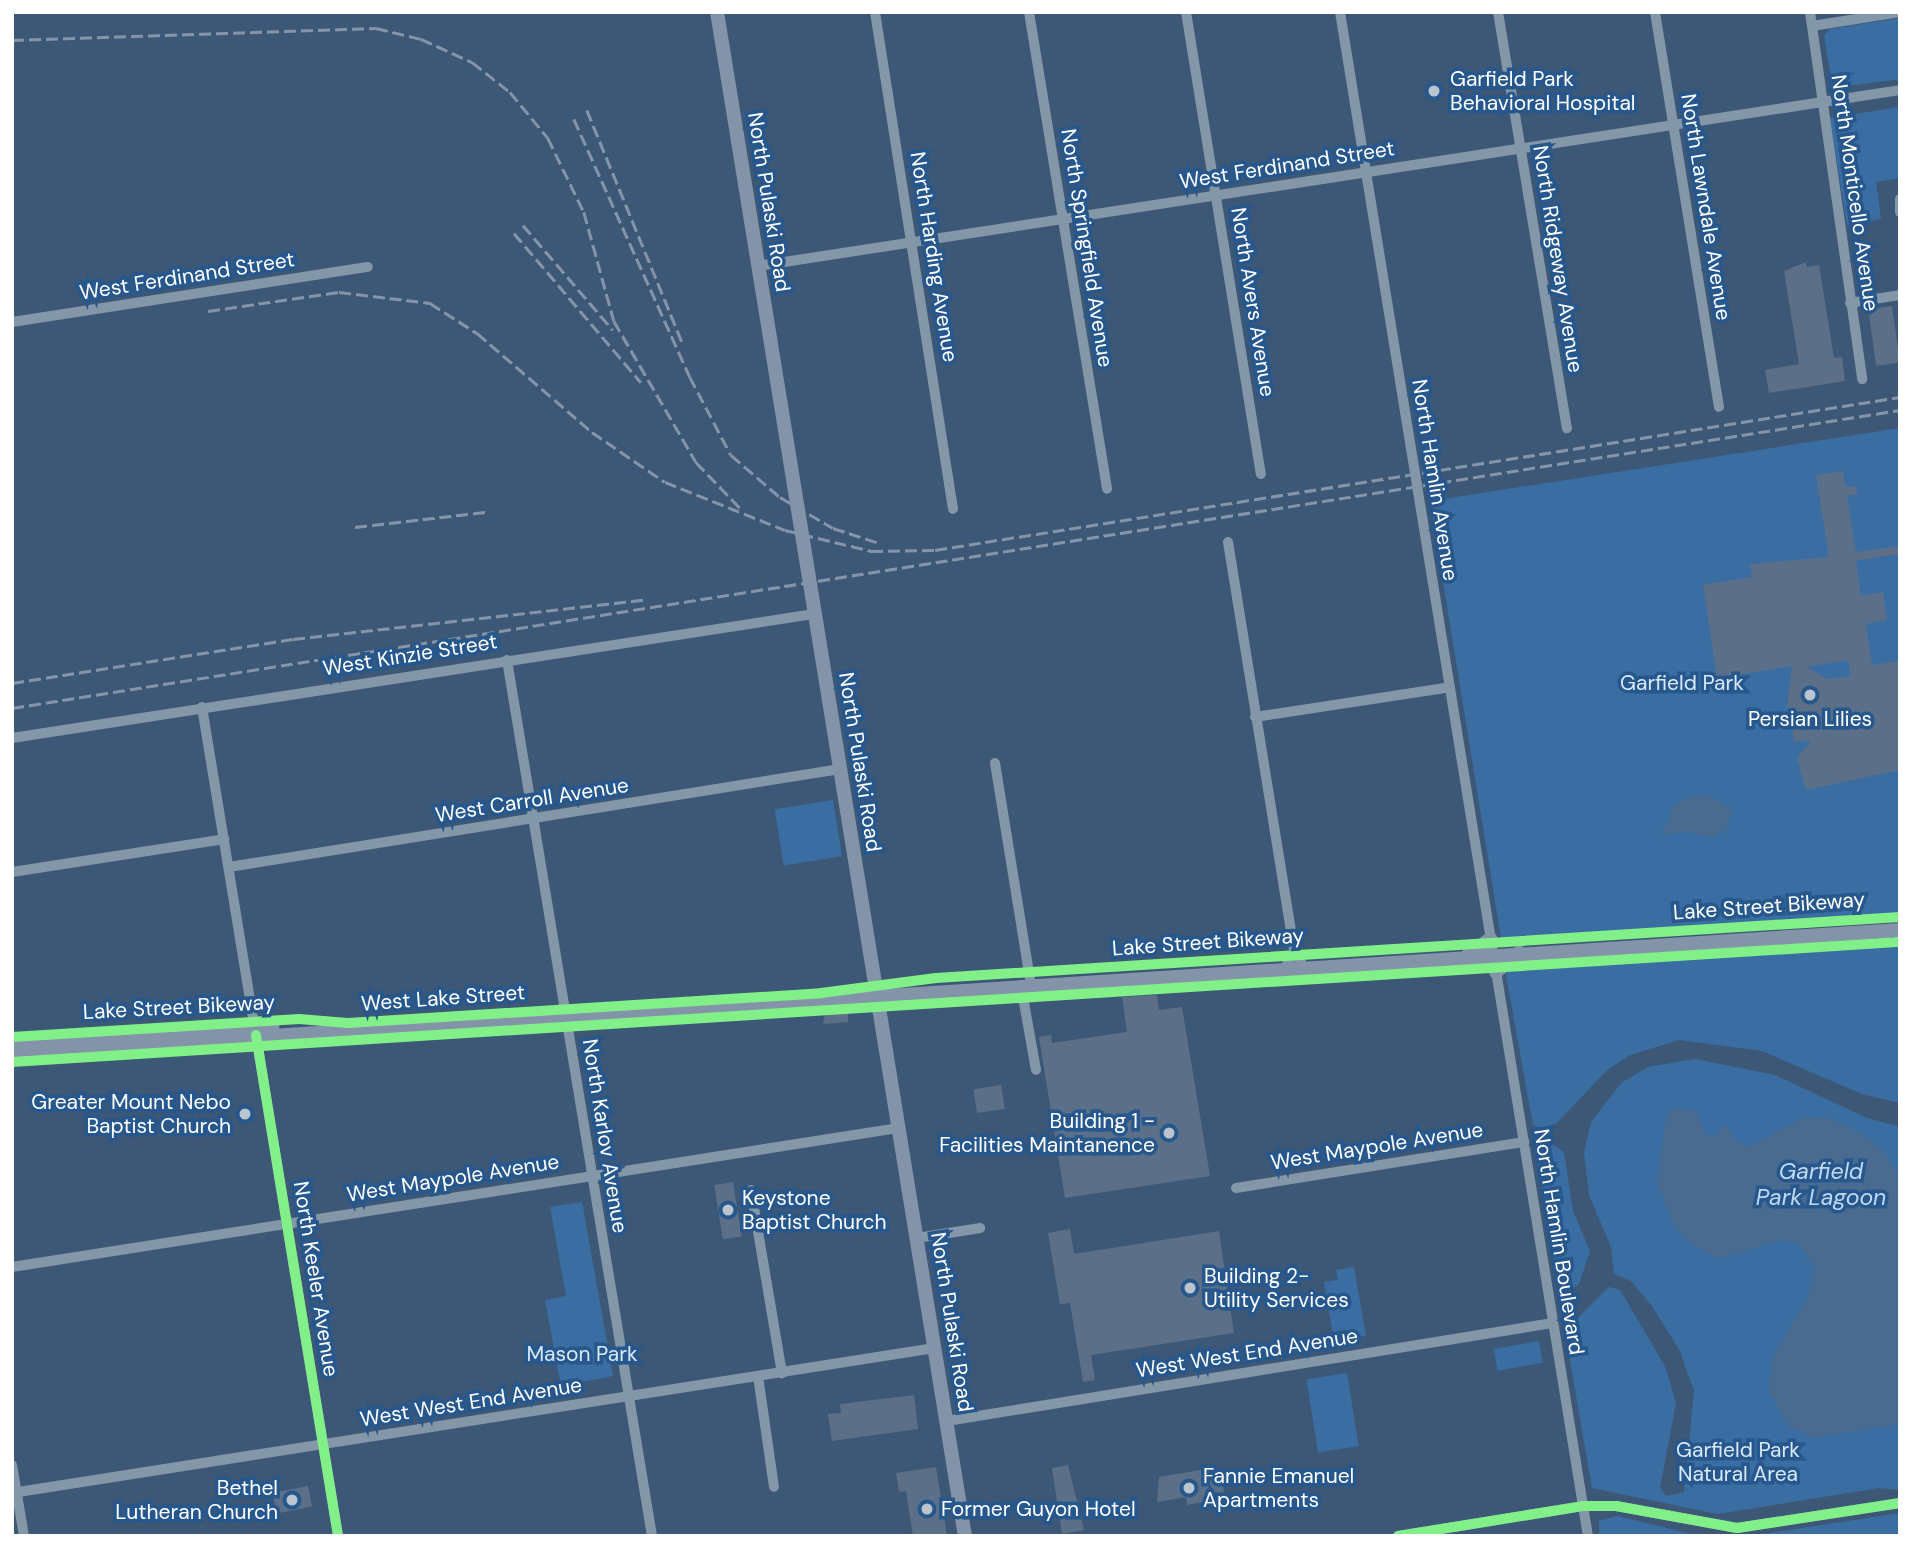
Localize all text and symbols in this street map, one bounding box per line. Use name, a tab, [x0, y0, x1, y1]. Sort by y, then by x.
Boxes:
place label: Garfield Park Behavioral Hospital	[1450, 66, 1636, 116]
street label: North Monticello Avenue	[1826, 73, 1884, 313]
marker: Garfield Park Behavioral Hospital	[1424, 81, 1444, 101]
street label: North Lawndale Avenue	[1676, 92, 1736, 322]
street label: North Pulaski Road	[742, 110, 796, 294]
street label: North Springfield Avenue	[1056, 127, 1118, 369]
street label: West Ferdinand Street	[1178, 136, 1396, 194]
street label: North Ridgeway Avenue	[1528, 144, 1588, 374]
street label: North Harding Avenue	[905, 150, 963, 364]
street label: North Avers Avenue	[1226, 206, 1280, 398]
street label: West Ferdinand Street	[78, 247, 296, 305]
street label: North Hamlin Avenue	[1407, 377, 1463, 583]
street label: West Kinzie Street	[321, 629, 499, 681]
street label: North Pulaski Road	[833, 670, 887, 854]
park label: Garfield Park	[1620, 670, 1744, 696]
marker: Persian Lilies	[1802, 687, 1818, 703]
place label: Persian Lilies	[1748, 706, 1872, 732]
street label: West Carroll Avenue	[433, 772, 631, 828]
street label: Lake Street Bikeway	[1672, 887, 1866, 925]
street label: Lake Street Bikeway	[1111, 923, 1305, 961]
street label: West Lake Street	[360, 980, 526, 1016]
street label: Lake Street Bikeway	[82, 989, 276, 1025]
street label: North Karlov Avenue	[577, 1037, 633, 1235]
place label: Greater Mount Nebo Baptist Church	[31, 1089, 231, 1139]
marker: Greater Mount Nebo Baptist Church	[237, 1106, 253, 1122]
place label: Building 1 - Facilities Maintanence	[939, 1108, 1155, 1158]
street label: West Maypole Avenue	[1269, 1117, 1485, 1175]
marker: Building 1 - Facilities Maintanence	[1161, 1125, 1177, 1141]
street label: North Hamlin Boulevard	[1529, 1127, 1589, 1357]
street label: West Maypole Avenue	[345, 1149, 561, 1207]
water label: Garfield Park Lagoon	[1756, 1157, 1886, 1211]
street label: North Keeler Avenue	[288, 1180, 344, 1378]
place label: Keystone Baptist Church	[742, 1185, 887, 1235]
marker: Keystone Baptist Church	[720, 1202, 736, 1218]
street label: North Pulaski Road	[925, 1230, 979, 1414]
place label: Building 2- Utility Services	[1204, 1263, 1349, 1313]
marker: Building 2- Utility Services	[1182, 1280, 1198, 1296]
street label: West West End Avenue	[1134, 1323, 1360, 1383]
park label: Mason Park	[526, 1341, 638, 1367]
street label: West West End Avenue	[358, 1372, 584, 1432]
park label: Garfield Park Natural Area	[1676, 1437, 1800, 1487]
place label: Fannie Emanuel Apartments	[1203, 1463, 1354, 1513]
place label: Bethel Lutheran Church	[115, 1475, 278, 1525]
marker: Fannie Emanuel Apartments	[1181, 1480, 1197, 1496]
marker: Bethel Lutheran Church	[284, 1492, 300, 1508]
place label: Former Guyon Hotel	[941, 1496, 1136, 1522]
marker: Former Guyon Hotel	[919, 1501, 935, 1517]

